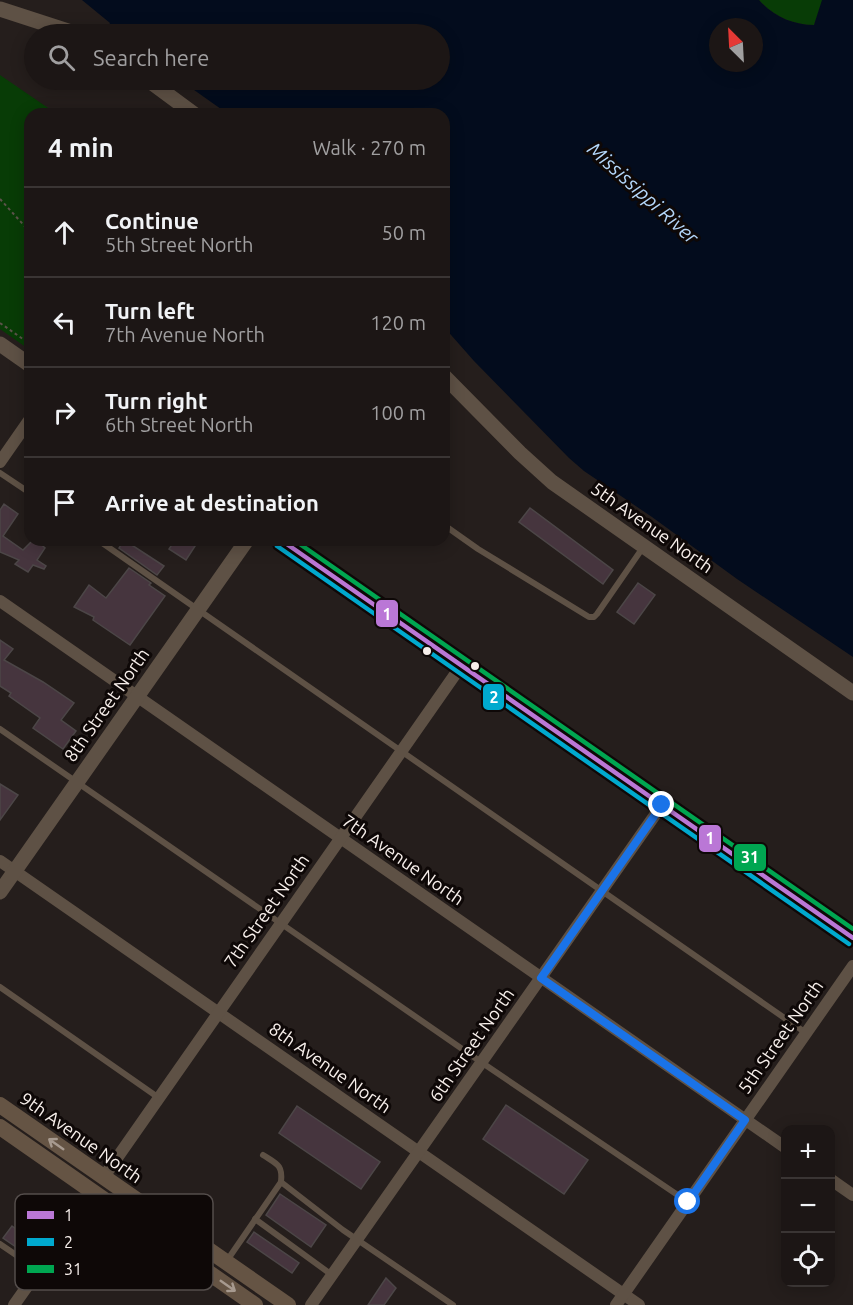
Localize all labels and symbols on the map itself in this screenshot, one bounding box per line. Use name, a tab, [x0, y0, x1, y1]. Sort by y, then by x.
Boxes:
north arrow	[709, 18, 763, 72]
water label: Mississippi River	[583, 137, 704, 249]
street label: 5th Avenue North	[588, 478, 717, 577]
line badge: 1	[375, 599, 399, 628]
text: 1	[382, 605, 392, 623]
street label: 8th Street North	[60, 644, 153, 765]
unlabelled marker	[421, 645, 433, 657]
unlabelled marker	[469, 660, 481, 672]
line badge: 2	[482, 683, 505, 711]
text: 2	[489, 688, 499, 706]
route end	[648, 791, 674, 817]
street label: 7th Avenue North	[339, 810, 468, 909]
line badge: 1	[698, 824, 722, 853]
text: 1	[705, 829, 715, 847]
line badge: 31	[733, 843, 767, 872]
text: 31	[741, 848, 759, 866]
street label: 7th Street North	[220, 850, 313, 971]
street label: 5th Street North	[734, 976, 827, 1097]
street label: 6th Street North	[425, 984, 518, 1105]
street label: 8th Avenue North	[266, 1018, 395, 1117]
street label: 9th Avenue North	[17, 1088, 146, 1187]
one-way arrow	[48, 1138, 64, 1150]
route start	[674, 1188, 700, 1214]
legend	[15, 1194, 213, 1290]
text: 1	[64, 1206, 73, 1224]
text: 2	[64, 1233, 73, 1251]
text: 31	[64, 1260, 82, 1278]
one-way arrow	[219, 1280, 235, 1292]

